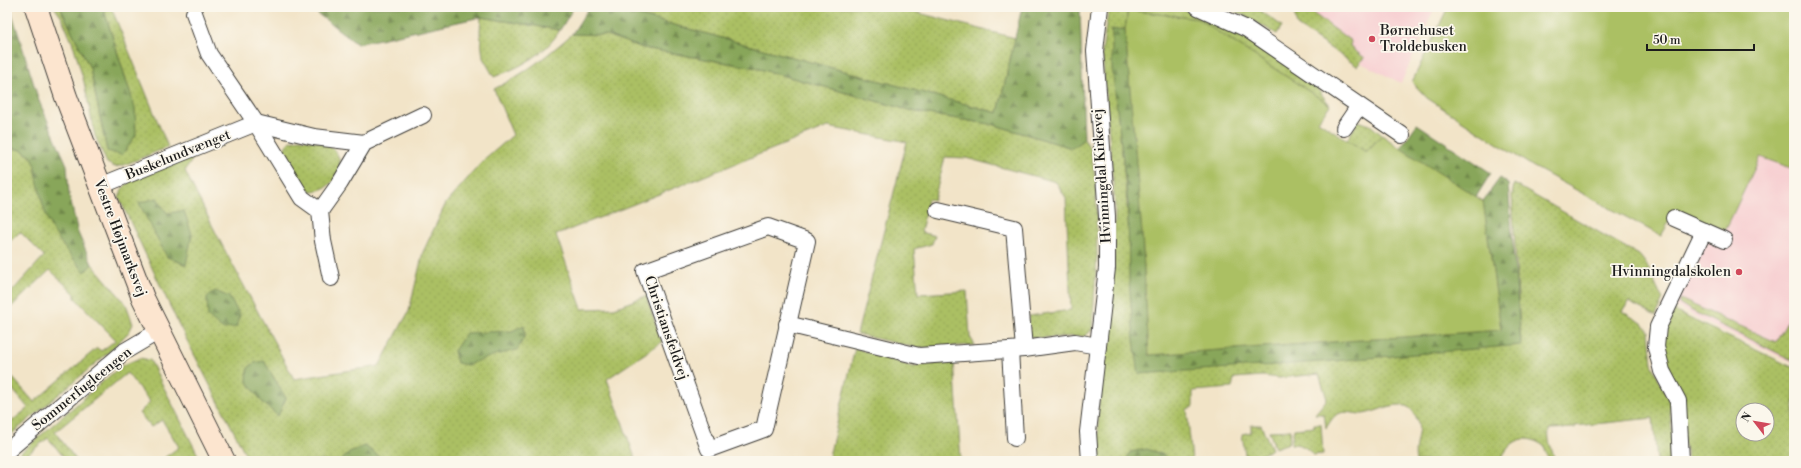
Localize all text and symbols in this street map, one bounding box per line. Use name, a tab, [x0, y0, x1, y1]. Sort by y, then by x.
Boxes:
place label: Børnehuset Troldebusken	[1379, 22, 1468, 56]
scale bar	[1647, 26, 1754, 52]
text: 50 m	[1653, 33, 1681, 48]
marker: Børnehuset Troldebusken	[1367, 34, 1377, 44]
street label: Hvinningdal Kirkevej	[1088, 108, 1116, 244]
street label: Buskelundvænget	[122, 126, 233, 185]
street label: Vestre Højmarksvej	[89, 176, 151, 299]
place label: Hvinningdalskolen	[1611, 263, 1732, 281]
marker: Hvinningdalskolen	[1734, 267, 1744, 277]
street label: Christiansfeldvej	[640, 274, 692, 382]
street label: Sommerfugleengen	[28, 343, 136, 435]
north arrow	[1735, 402, 1775, 442]
text: N	[1739, 410, 1756, 425]

